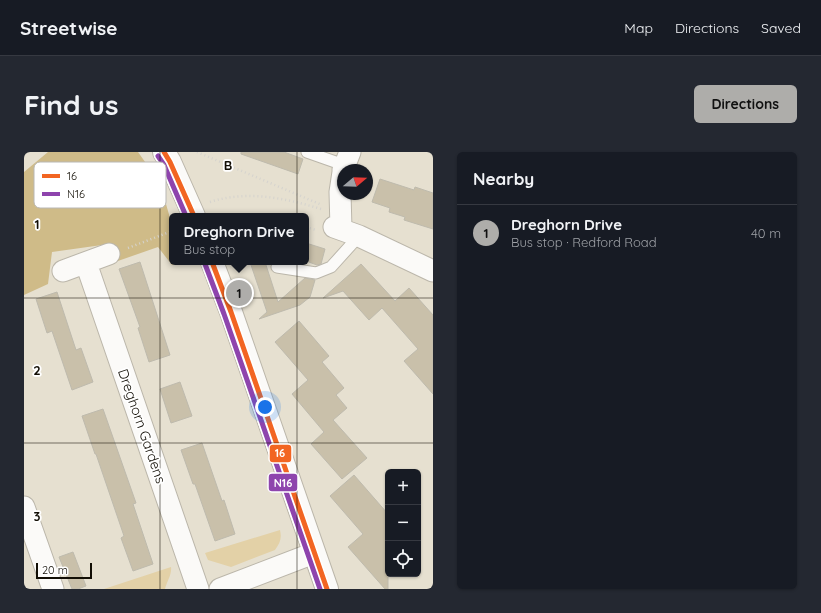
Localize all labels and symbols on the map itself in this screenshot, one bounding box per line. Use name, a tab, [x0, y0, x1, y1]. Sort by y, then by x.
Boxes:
text: B	[224, 157, 232, 173]
legend	[34, 162, 166, 208]
north arrow	[337, 164, 373, 200]
text: 16	[67, 169, 77, 183]
text: N16	[67, 187, 85, 201]
text: 1	[34, 216, 40, 232]
pin: 1	[226, 278, 252, 308]
text: 2	[33, 362, 41, 378]
street label: Dreghorn Gardens	[114, 366, 170, 486]
your location	[255, 397, 275, 417]
line badge: 16	[269, 444, 292, 463]
text: 16	[275, 446, 285, 460]
line badge: N16	[268, 473, 298, 492]
text: N16	[274, 476, 292, 490]
text: 3	[34, 508, 41, 524]
scale bar	[36, 561, 92, 580]

